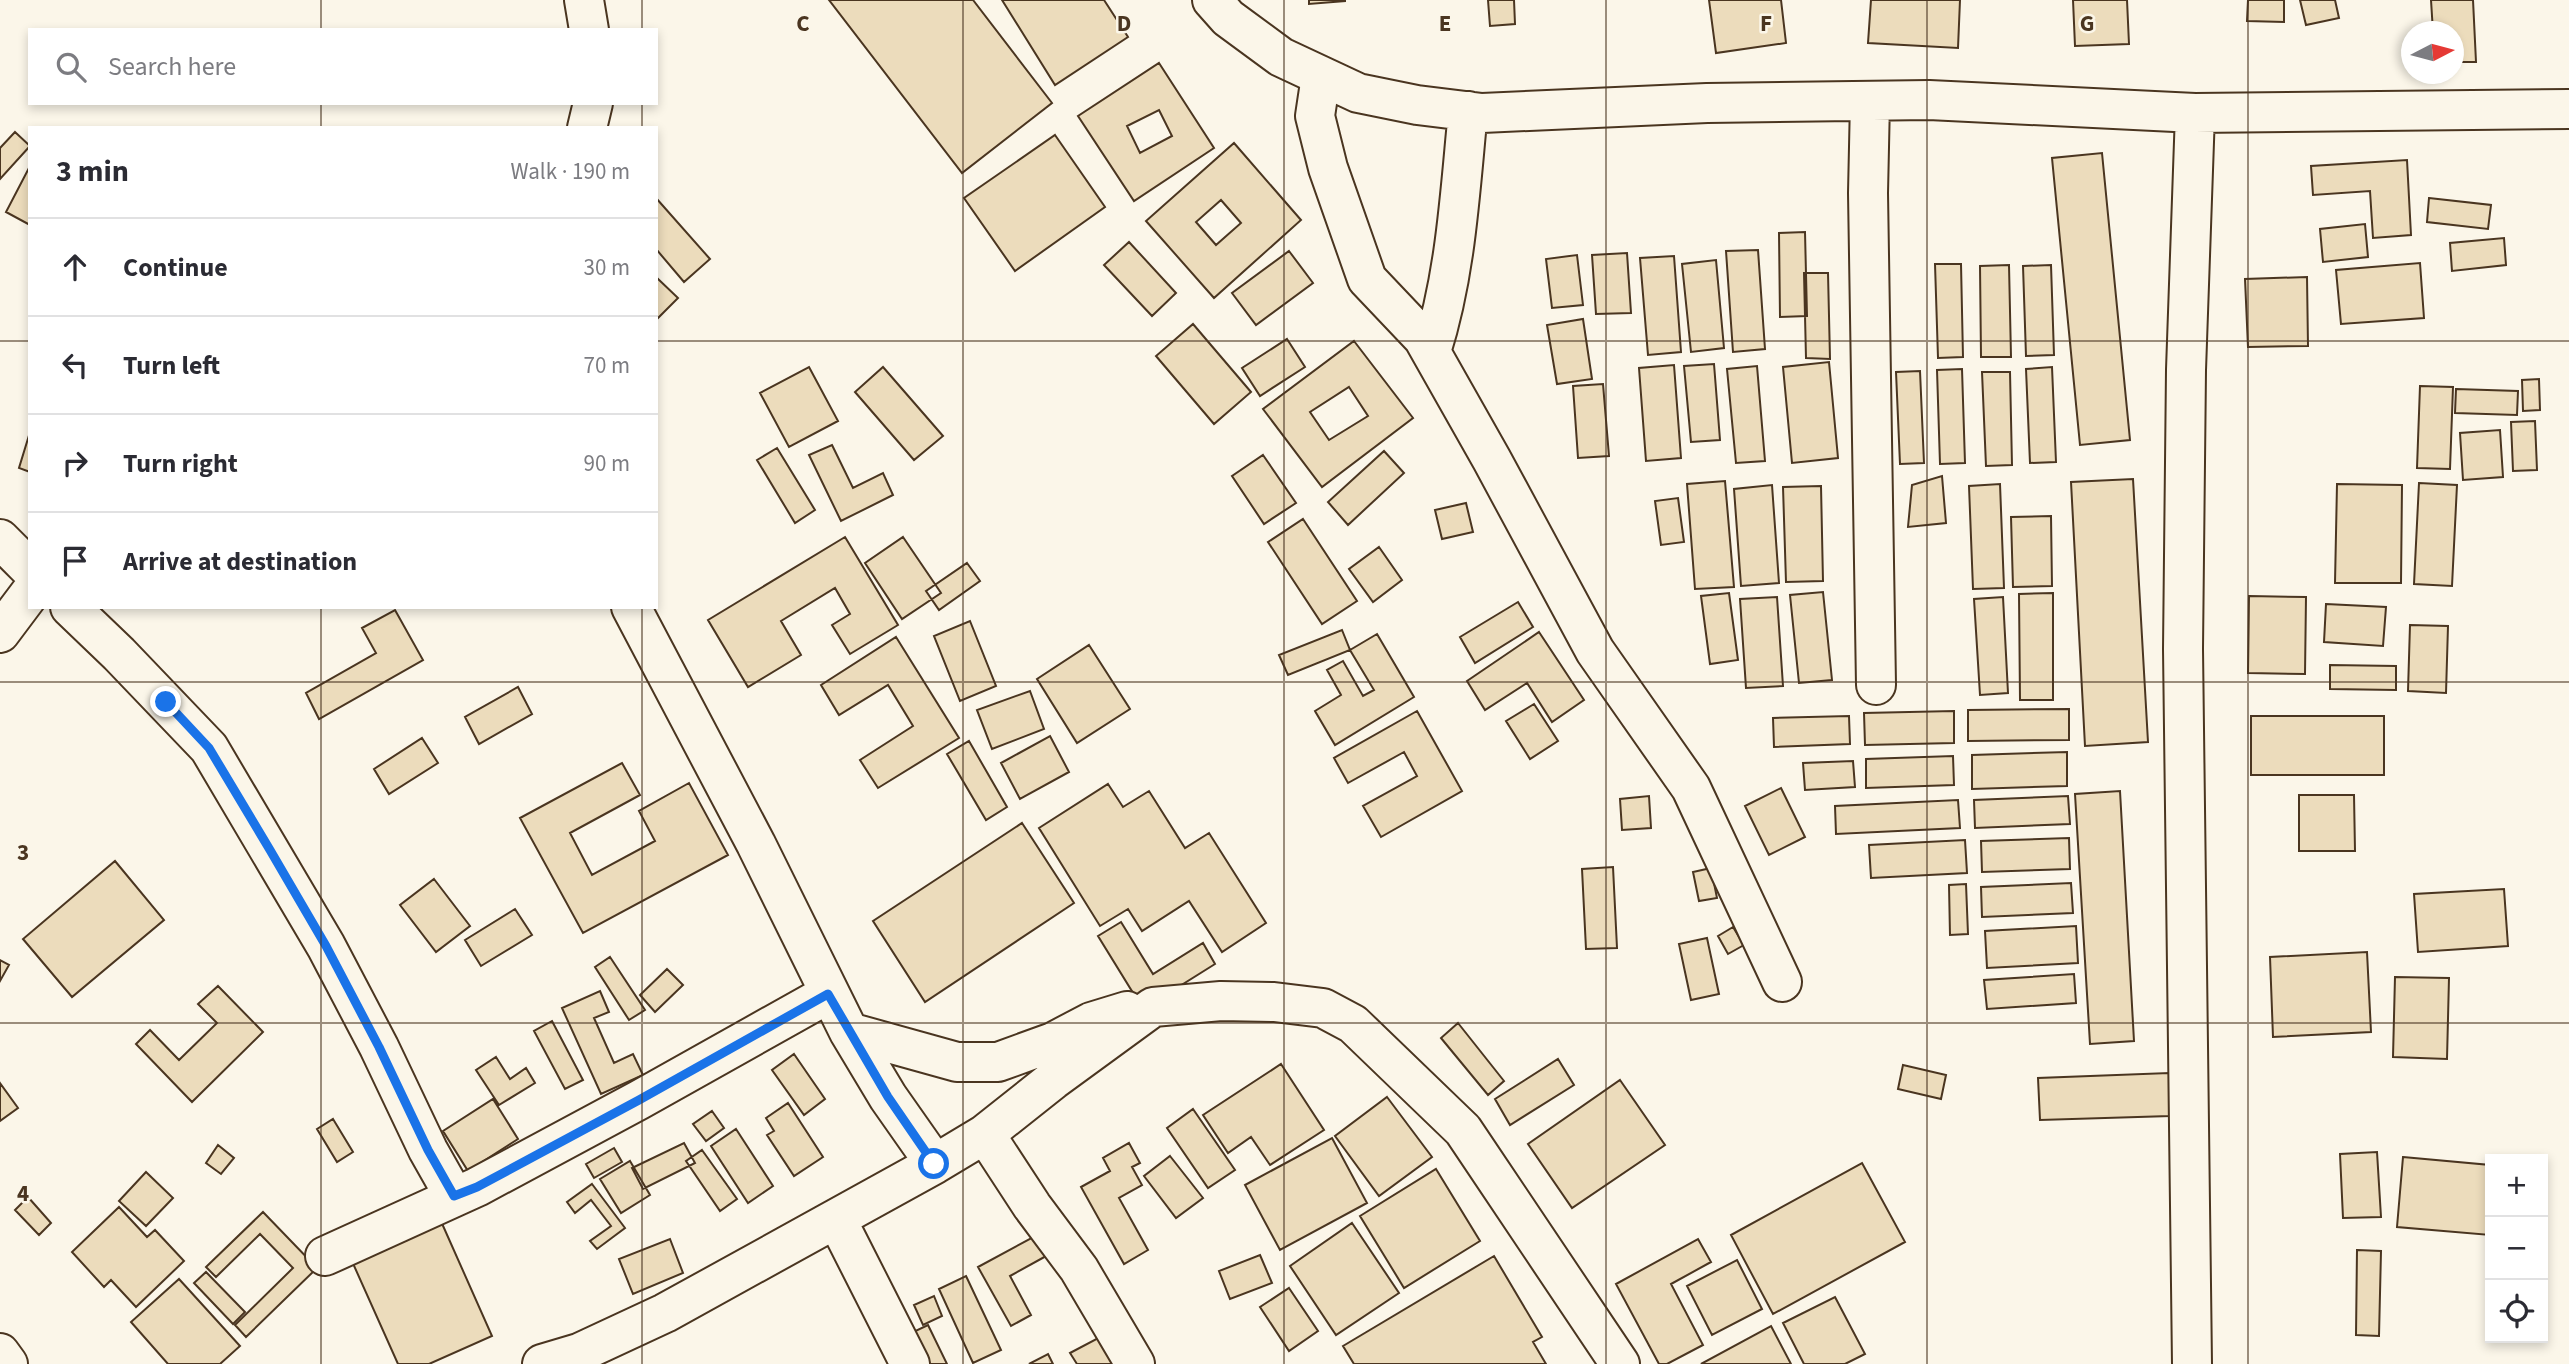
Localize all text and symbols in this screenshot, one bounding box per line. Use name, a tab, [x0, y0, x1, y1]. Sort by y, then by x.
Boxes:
text: C	[796, 7, 810, 40]
text: D	[1117, 7, 1131, 40]
text: E	[1439, 7, 1451, 40]
text: F	[1760, 7, 1772, 40]
text: G	[2080, 7, 2094, 40]
north arrow	[2401, 21, 2464, 84]
search box	[28, 28, 658, 105]
icon: search	[52, 48, 90, 86]
text: Search here	[108, 48, 236, 85]
text: 3 min	[56, 150, 129, 193]
text: Walk · 190 m	[511, 155, 630, 188]
icon: ahead	[56, 248, 94, 286]
text: Continue	[123, 249, 228, 286]
text: 30 m	[583, 251, 630, 284]
icon: left	[56, 346, 94, 384]
text: Turn left	[123, 347, 220, 384]
text: 70 m	[583, 349, 630, 382]
icon: right	[56, 444, 94, 482]
text: Turn right	[123, 445, 238, 482]
text: 90 m	[583, 447, 630, 480]
icon: arrive	[56, 542, 94, 580]
text: Arrive at destination	[123, 543, 357, 580]
route end	[150, 686, 181, 717]
text: 3	[17, 836, 29, 869]
route start	[918, 1148, 949, 1179]
map controls	[2485, 1154, 2548, 1343]
button: +	[2485, 1154, 2548, 1217]
text: 4	[17, 1177, 29, 1210]
button: −	[2485, 1217, 2548, 1280]
button: locate	[2485, 1280, 2548, 1343]

